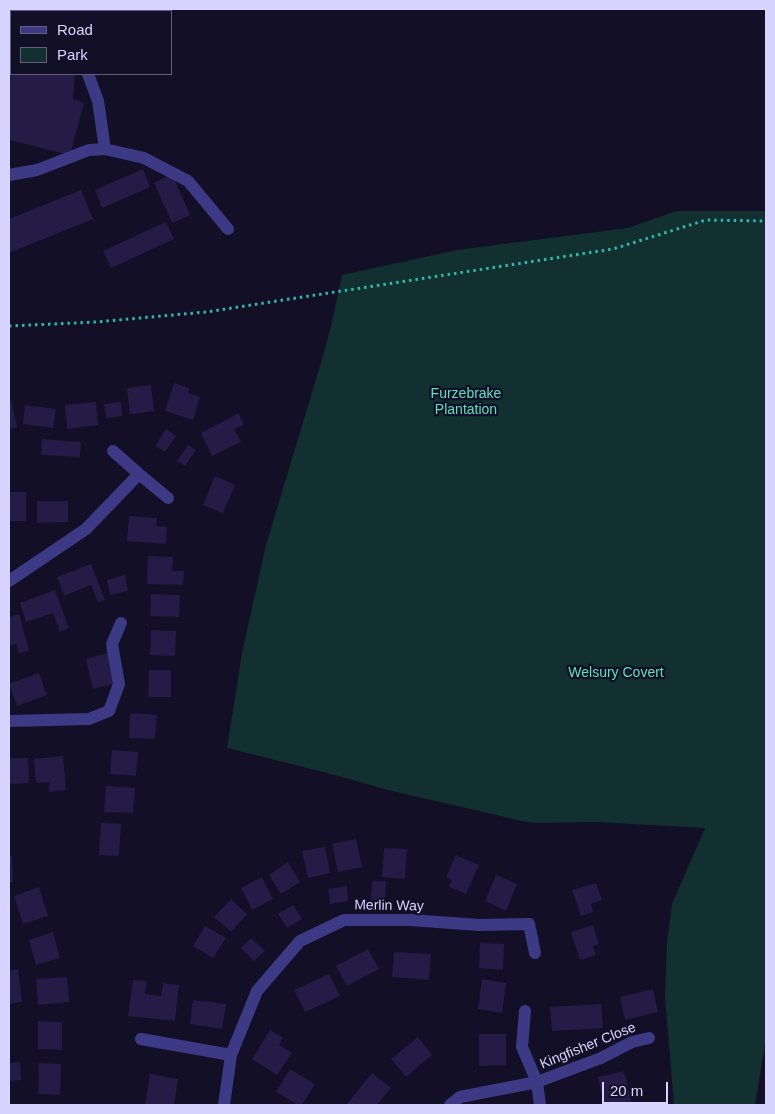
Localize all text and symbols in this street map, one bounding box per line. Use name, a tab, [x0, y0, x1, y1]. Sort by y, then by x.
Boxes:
legend	[10, 10, 172, 75]
text: Road	[57, 21, 93, 38]
text: Park	[57, 46, 88, 63]
park label: Furzebrake Plantation	[431, 386, 501, 418]
park label: Welsury Covert	[568, 665, 664, 681]
street label: Merlin Way	[354, 897, 424, 915]
street label: Kingfisher Close	[538, 1019, 638, 1073]
scale bar	[605, 1072, 671, 1104]
text: 20 m	[610, 1082, 643, 1099]

